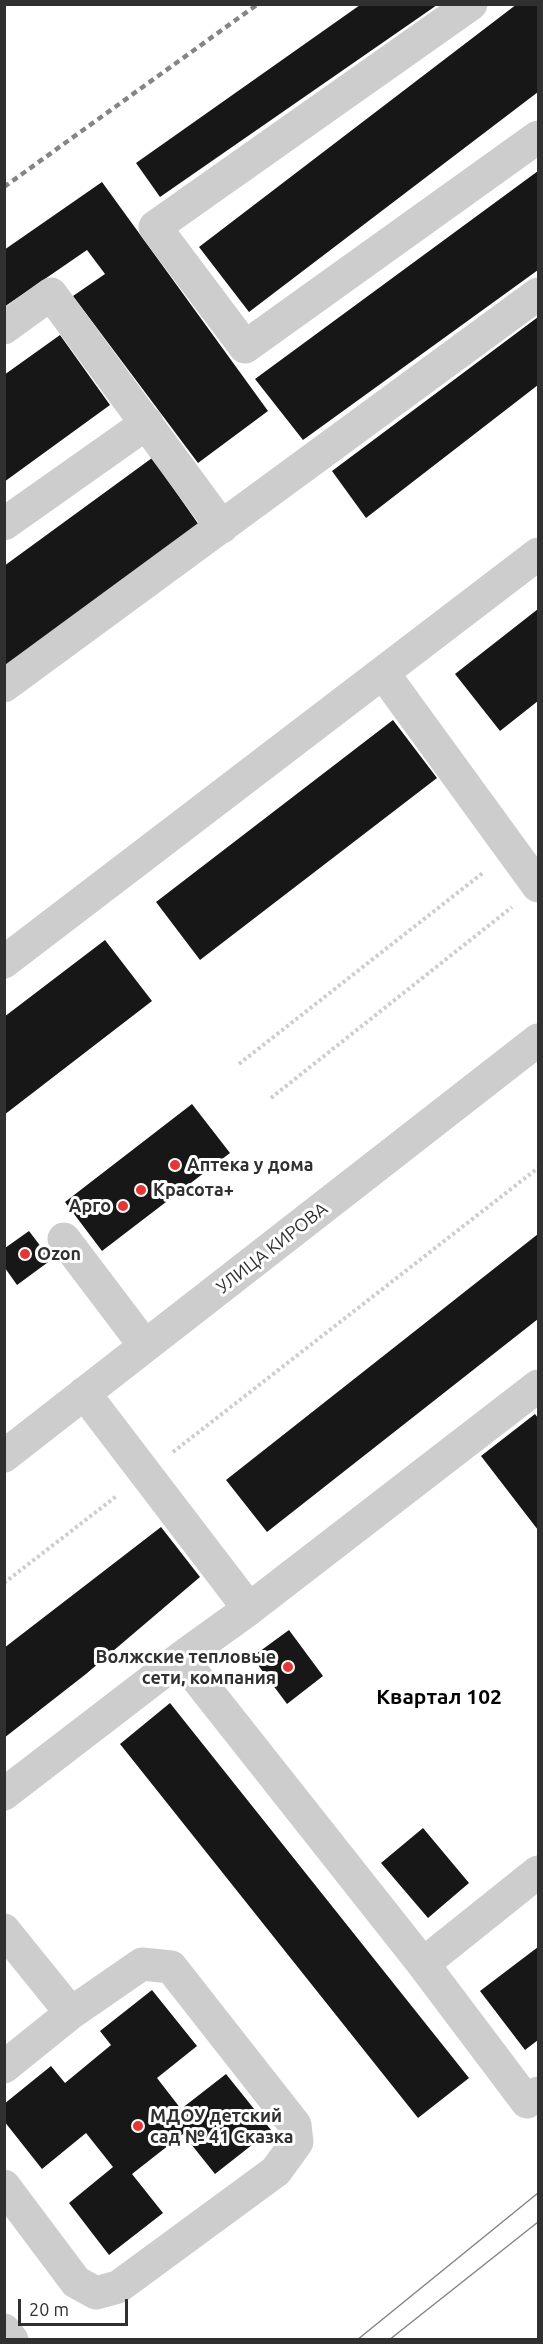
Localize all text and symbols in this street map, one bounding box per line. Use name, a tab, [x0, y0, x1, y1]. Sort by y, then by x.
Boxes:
place label: Аптека у дома	[187, 1154, 314, 1176]
marker: Аптека у дома	[168, 1158, 182, 1172]
place label: Красота+	[153, 1179, 234, 1201]
marker: Красота+	[134, 1183, 148, 1197]
place label: Арго	[69, 1195, 111, 1217]
street label: УЛИЦА КИРОВА	[212, 1198, 332, 1298]
marker: Арго	[116, 1199, 130, 1213]
place label: Ozon	[37, 1243, 81, 1265]
marker: Ozon	[18, 1247, 32, 1261]
place label: Волжские тепловые сети, компания	[95, 1646, 276, 1688]
marker: Волжские тепловые сети, компания	[281, 1660, 295, 1674]
district label: Квартал 102	[376, 1684, 502, 1710]
place label: МДОУ детский сад № 41 Сказка	[150, 2105, 294, 2148]
marker: МДОУ детский сад № 41 Сказка	[131, 2119, 145, 2133]
scale bar	[21, 2287, 130, 2325]
text: 20 m	[29, 2299, 69, 2319]

